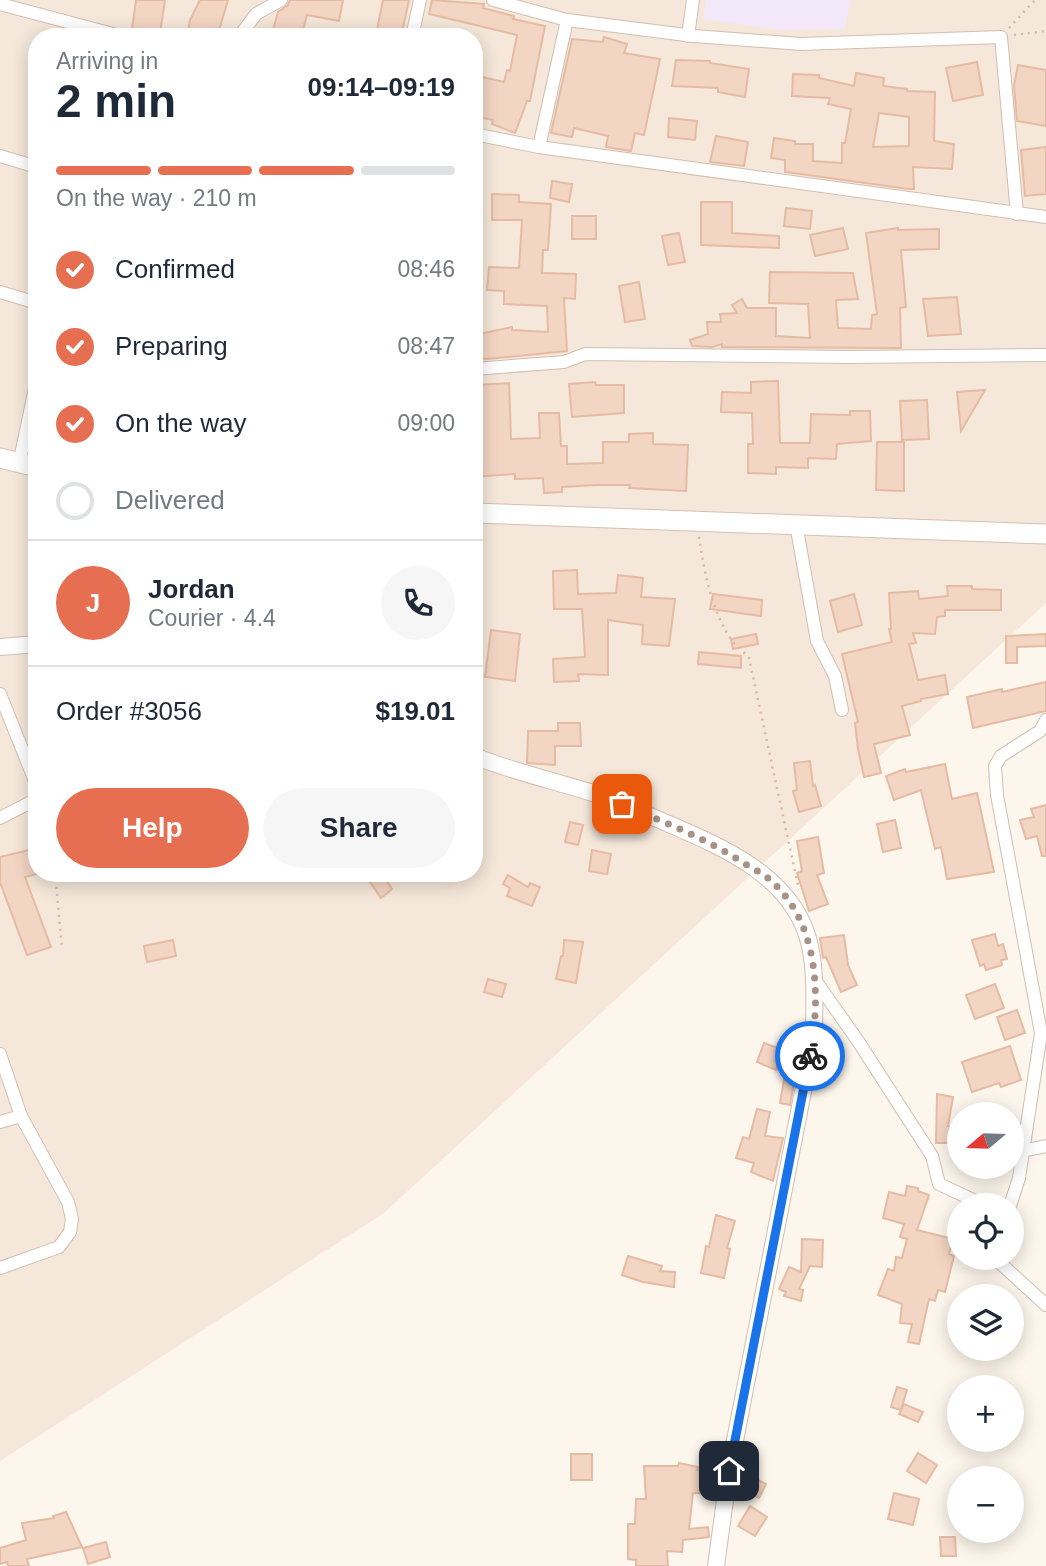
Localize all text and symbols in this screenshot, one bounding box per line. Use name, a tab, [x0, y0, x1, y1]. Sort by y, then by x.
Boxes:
text: Arriving in	[56, 48, 158, 74]
text: 09:14–09:19	[308, 72, 455, 102]
text: 2 min	[56, 75, 176, 127]
text: On the way · 210 m	[56, 185, 257, 211]
icon: check	[56, 251, 94, 289]
text: Confirmed	[115, 254, 235, 284]
text: 08:46	[397, 256, 455, 282]
icon: check	[56, 328, 94, 366]
text: Preparing	[115, 331, 228, 361]
text: 08:47	[397, 333, 455, 359]
icon: check	[56, 405, 94, 443]
text: On the way	[115, 408, 247, 438]
text: 09:00	[397, 410, 455, 436]
text: Delivered	[115, 485, 225, 515]
button: phone	[381, 566, 455, 640]
text: Jordan	[148, 574, 235, 604]
text: J	[86, 588, 100, 618]
text: Courier · 4.4	[148, 605, 276, 631]
text: Order #3056	[56, 696, 202, 726]
text: $19.01	[375, 696, 455, 726]
pin	[592, 774, 652, 834]
icon: bag	[603, 785, 641, 823]
button: Help	[56, 788, 249, 868]
button: Share	[263, 788, 455, 868]
courier	[775, 1021, 845, 1091]
icon: bike	[791, 1037, 829, 1075]
north arrow	[947, 1102, 1024, 1180]
map controls	[947, 1102, 1024, 1543]
button: locate	[947, 1193, 1024, 1270]
button: layers	[947, 1284, 1024, 1361]
button: +	[947, 1375, 1024, 1452]
pin	[699, 1441, 759, 1501]
icon: home	[710, 1452, 748, 1490]
button: −	[947, 1466, 1024, 1543]

